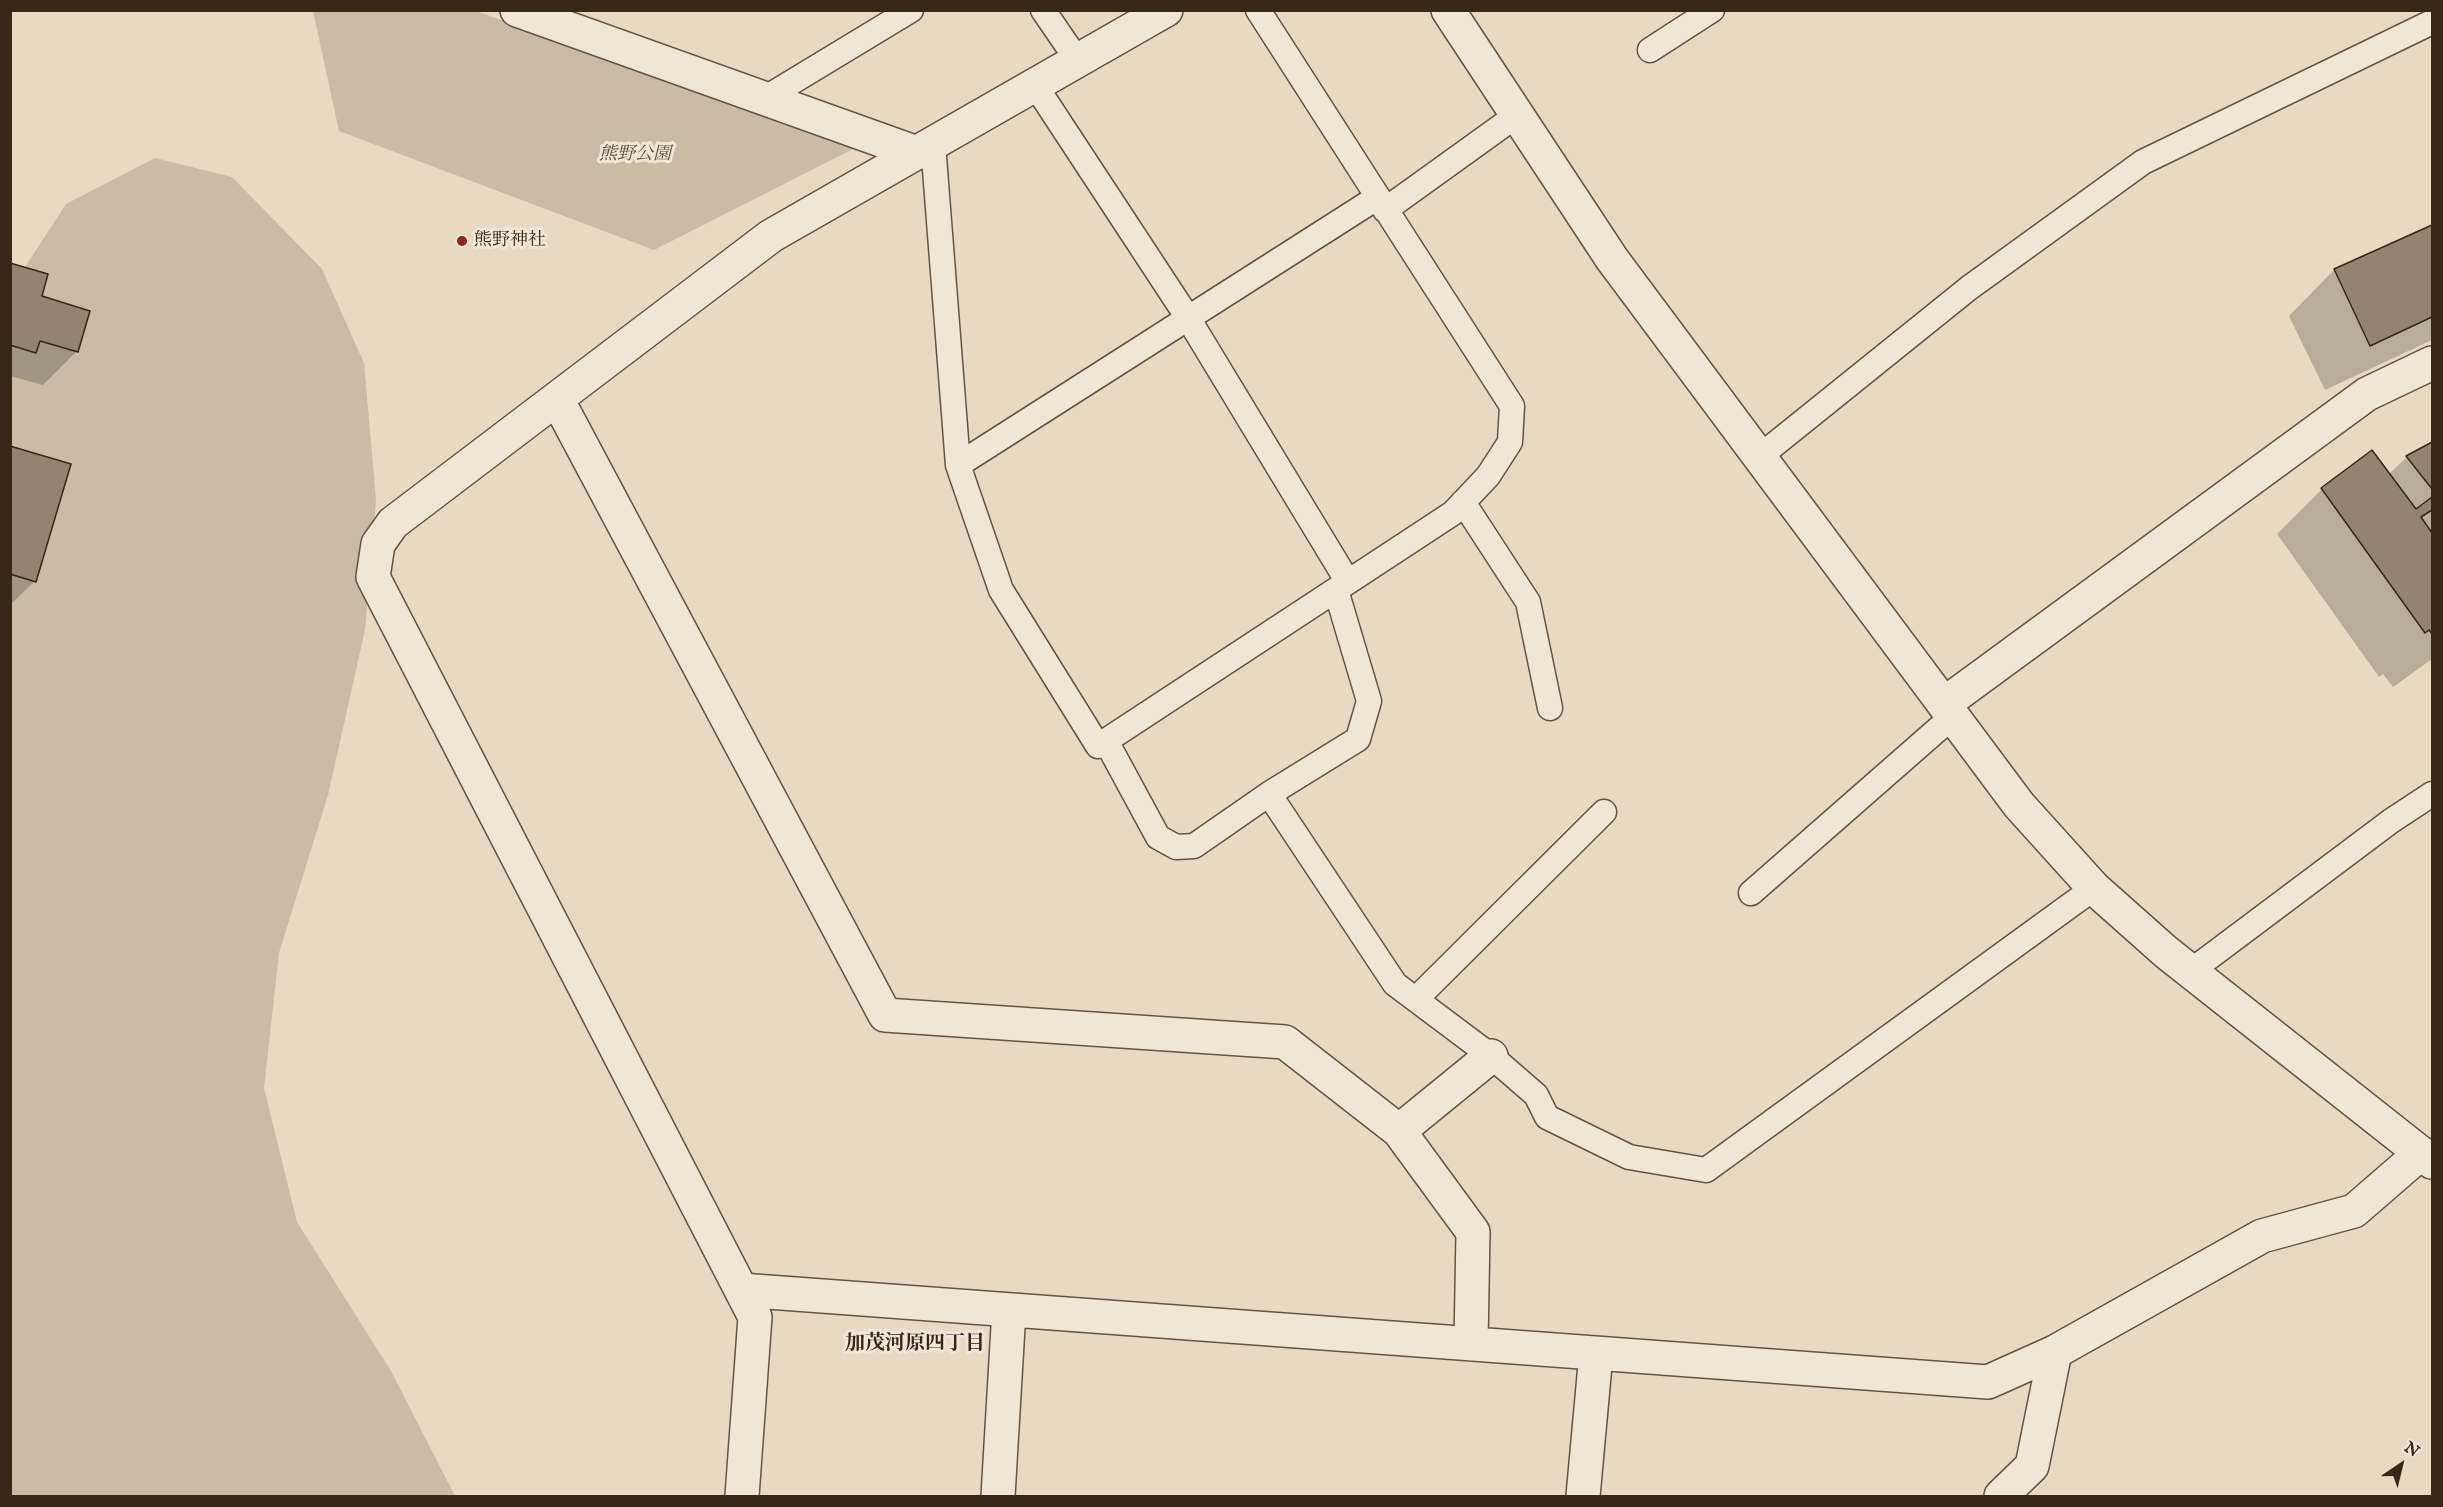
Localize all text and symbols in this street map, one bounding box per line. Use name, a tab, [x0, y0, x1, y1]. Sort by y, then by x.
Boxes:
park label: 熊野公園	[599, 144, 671, 166]
place label: 熊野神社	[474, 230, 546, 252]
marker: 熊野神社	[455, 234, 469, 248]
district label: 加茂河原四丁目	[845, 1333, 985, 1357]
north arrow	[2371, 1435, 2431, 1495]
text: N	[2400, 1438, 2423, 1462]

